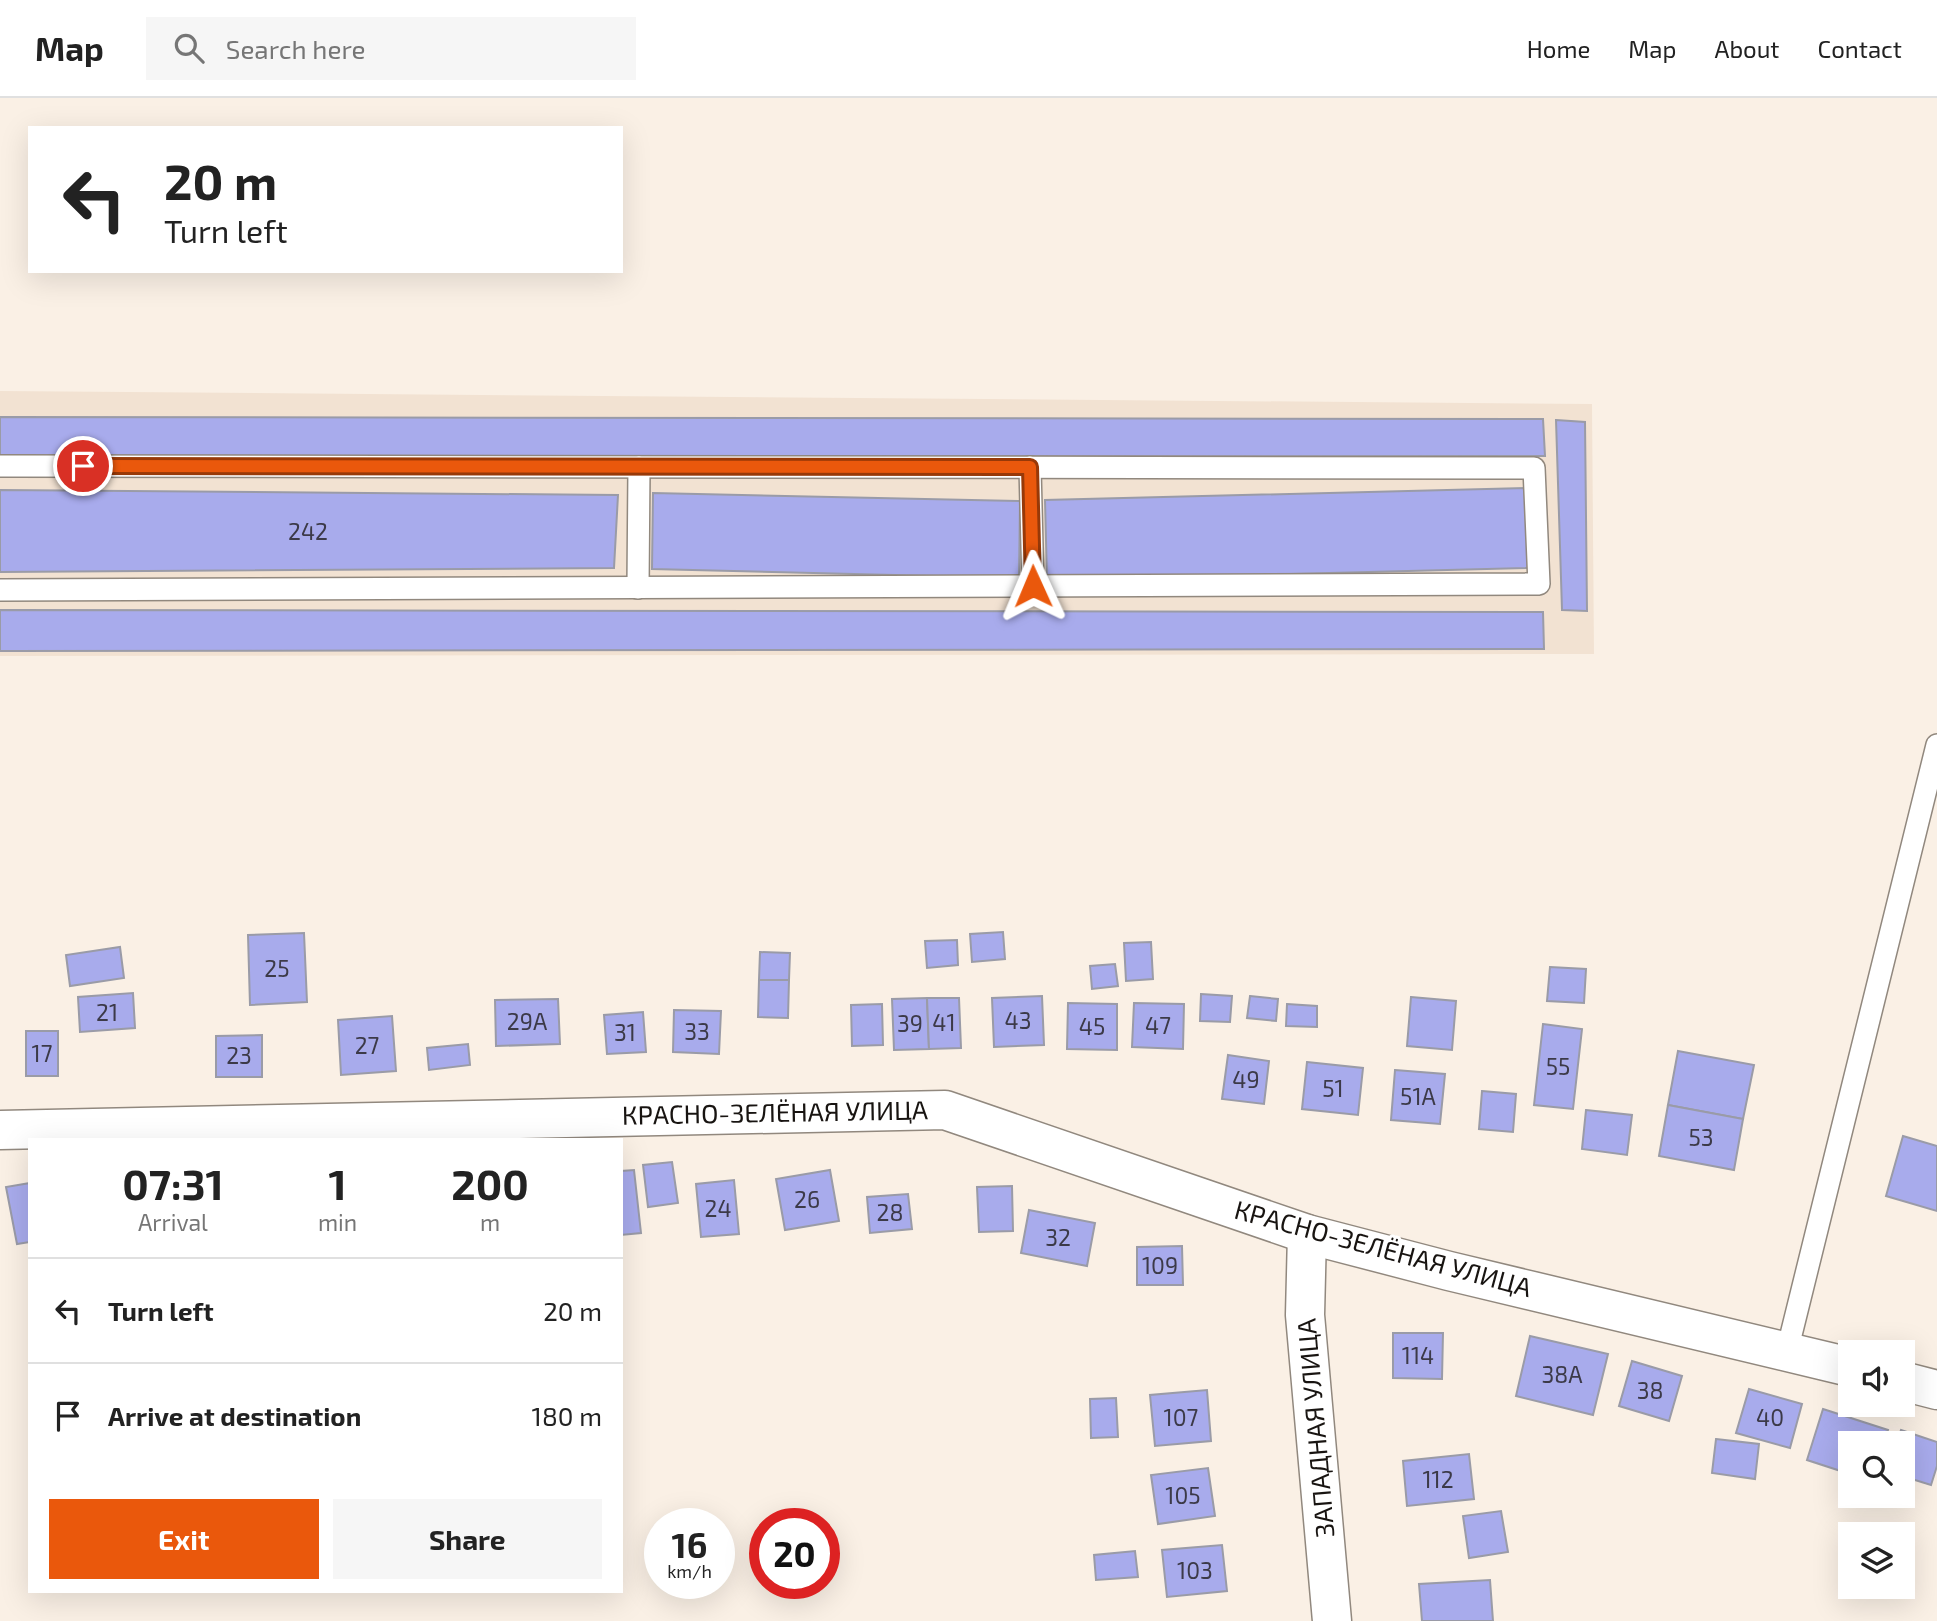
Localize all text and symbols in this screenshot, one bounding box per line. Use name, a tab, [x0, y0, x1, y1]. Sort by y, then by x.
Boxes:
search box	[146, 17, 636, 80]
text: Map	[35, 28, 104, 68]
icon: search	[170, 29, 208, 67]
text: Search here	[226, 33, 365, 64]
text: Home	[1527, 34, 1590, 63]
text: Map	[1628, 34, 1676, 63]
text: About	[1714, 34, 1780, 63]
text: Contact	[1818, 34, 1902, 63]
text: 20 m	[164, 151, 277, 210]
icon: left	[49, 154, 140, 245]
text: Turn left	[164, 211, 288, 249]
pin	[53, 436, 113, 496]
icon: arrive	[64, 447, 102, 485]
house number: 242	[288, 517, 328, 545]
position arrow	[996, 549, 1070, 623]
house number: 25	[264, 954, 290, 982]
house number: 21	[96, 998, 118, 1026]
house number: 43	[1005, 1006, 1031, 1034]
house number: 29А	[507, 1007, 548, 1035]
house number: 41	[932, 1008, 956, 1036]
house number: 39	[897, 1009, 923, 1037]
house number: 47	[1145, 1011, 1171, 1039]
house number: 45	[1079, 1012, 1105, 1040]
house number: 33	[684, 1017, 710, 1045]
house number: 31	[614, 1018, 636, 1046]
house number: 27	[355, 1031, 380, 1059]
house number: 17	[32, 1039, 53, 1067]
house number: 23	[226, 1041, 252, 1069]
house number: 55	[1546, 1052, 1570, 1080]
house number: 49	[1232, 1065, 1260, 1093]
house number: 51	[1322, 1074, 1344, 1102]
house number: 51А	[1400, 1082, 1437, 1110]
street label: КРАСНО-ЗЕЛЁНАЯ УЛИЦА	[622, 1093, 928, 1130]
house number: 53	[1688, 1123, 1714, 1151]
text: 07:31	[122, 1158, 224, 1208]
text: 1	[328, 1158, 347, 1208]
text: 200	[451, 1158, 529, 1208]
house number: 26	[794, 1185, 820, 1213]
street label: КРАСНО-ЗЕЛЁНАЯ УЛИЦА	[1231, 1193, 1535, 1302]
house number: 24	[704, 1194, 732, 1222]
house number: 28	[877, 1198, 903, 1226]
text: Arrival	[138, 1208, 208, 1236]
text: min	[318, 1208, 357, 1236]
text: m	[480, 1208, 500, 1236]
house number: 32	[1045, 1223, 1071, 1251]
house number: 109	[1142, 1251, 1178, 1279]
icon: left	[49, 1292, 87, 1330]
text: Turn left	[108, 1295, 214, 1326]
text: 20 m	[543, 1295, 602, 1326]
street label: ЗАПАДНАЯ УЛИЦА	[1289, 1317, 1340, 1539]
map controls	[1838, 1340, 1915, 1599]
button: sound	[1838, 1340, 1915, 1417]
house number: 114	[1402, 1341, 1434, 1369]
house number: 38А	[1541, 1360, 1583, 1388]
house number: 38	[1637, 1376, 1663, 1404]
icon: arrive	[49, 1397, 87, 1435]
text: Arrive at destination	[108, 1400, 361, 1431]
text: 180 m	[532, 1400, 602, 1431]
house number: 107	[1164, 1403, 1199, 1431]
house number: 40	[1756, 1403, 1784, 1431]
button: search	[1838, 1431, 1915, 1508]
house number: 112	[1422, 1465, 1454, 1493]
house number: 105	[1165, 1481, 1201, 1509]
button: Exit	[49, 1499, 319, 1579]
button: Share	[333, 1499, 602, 1579]
speed limit sign: 20	[749, 1508, 840, 1599]
button: layers	[1838, 1522, 1915, 1599]
text: 16	[672, 1523, 707, 1565]
house number: 103	[1177, 1556, 1213, 1584]
text: km/h	[667, 1560, 712, 1582]

